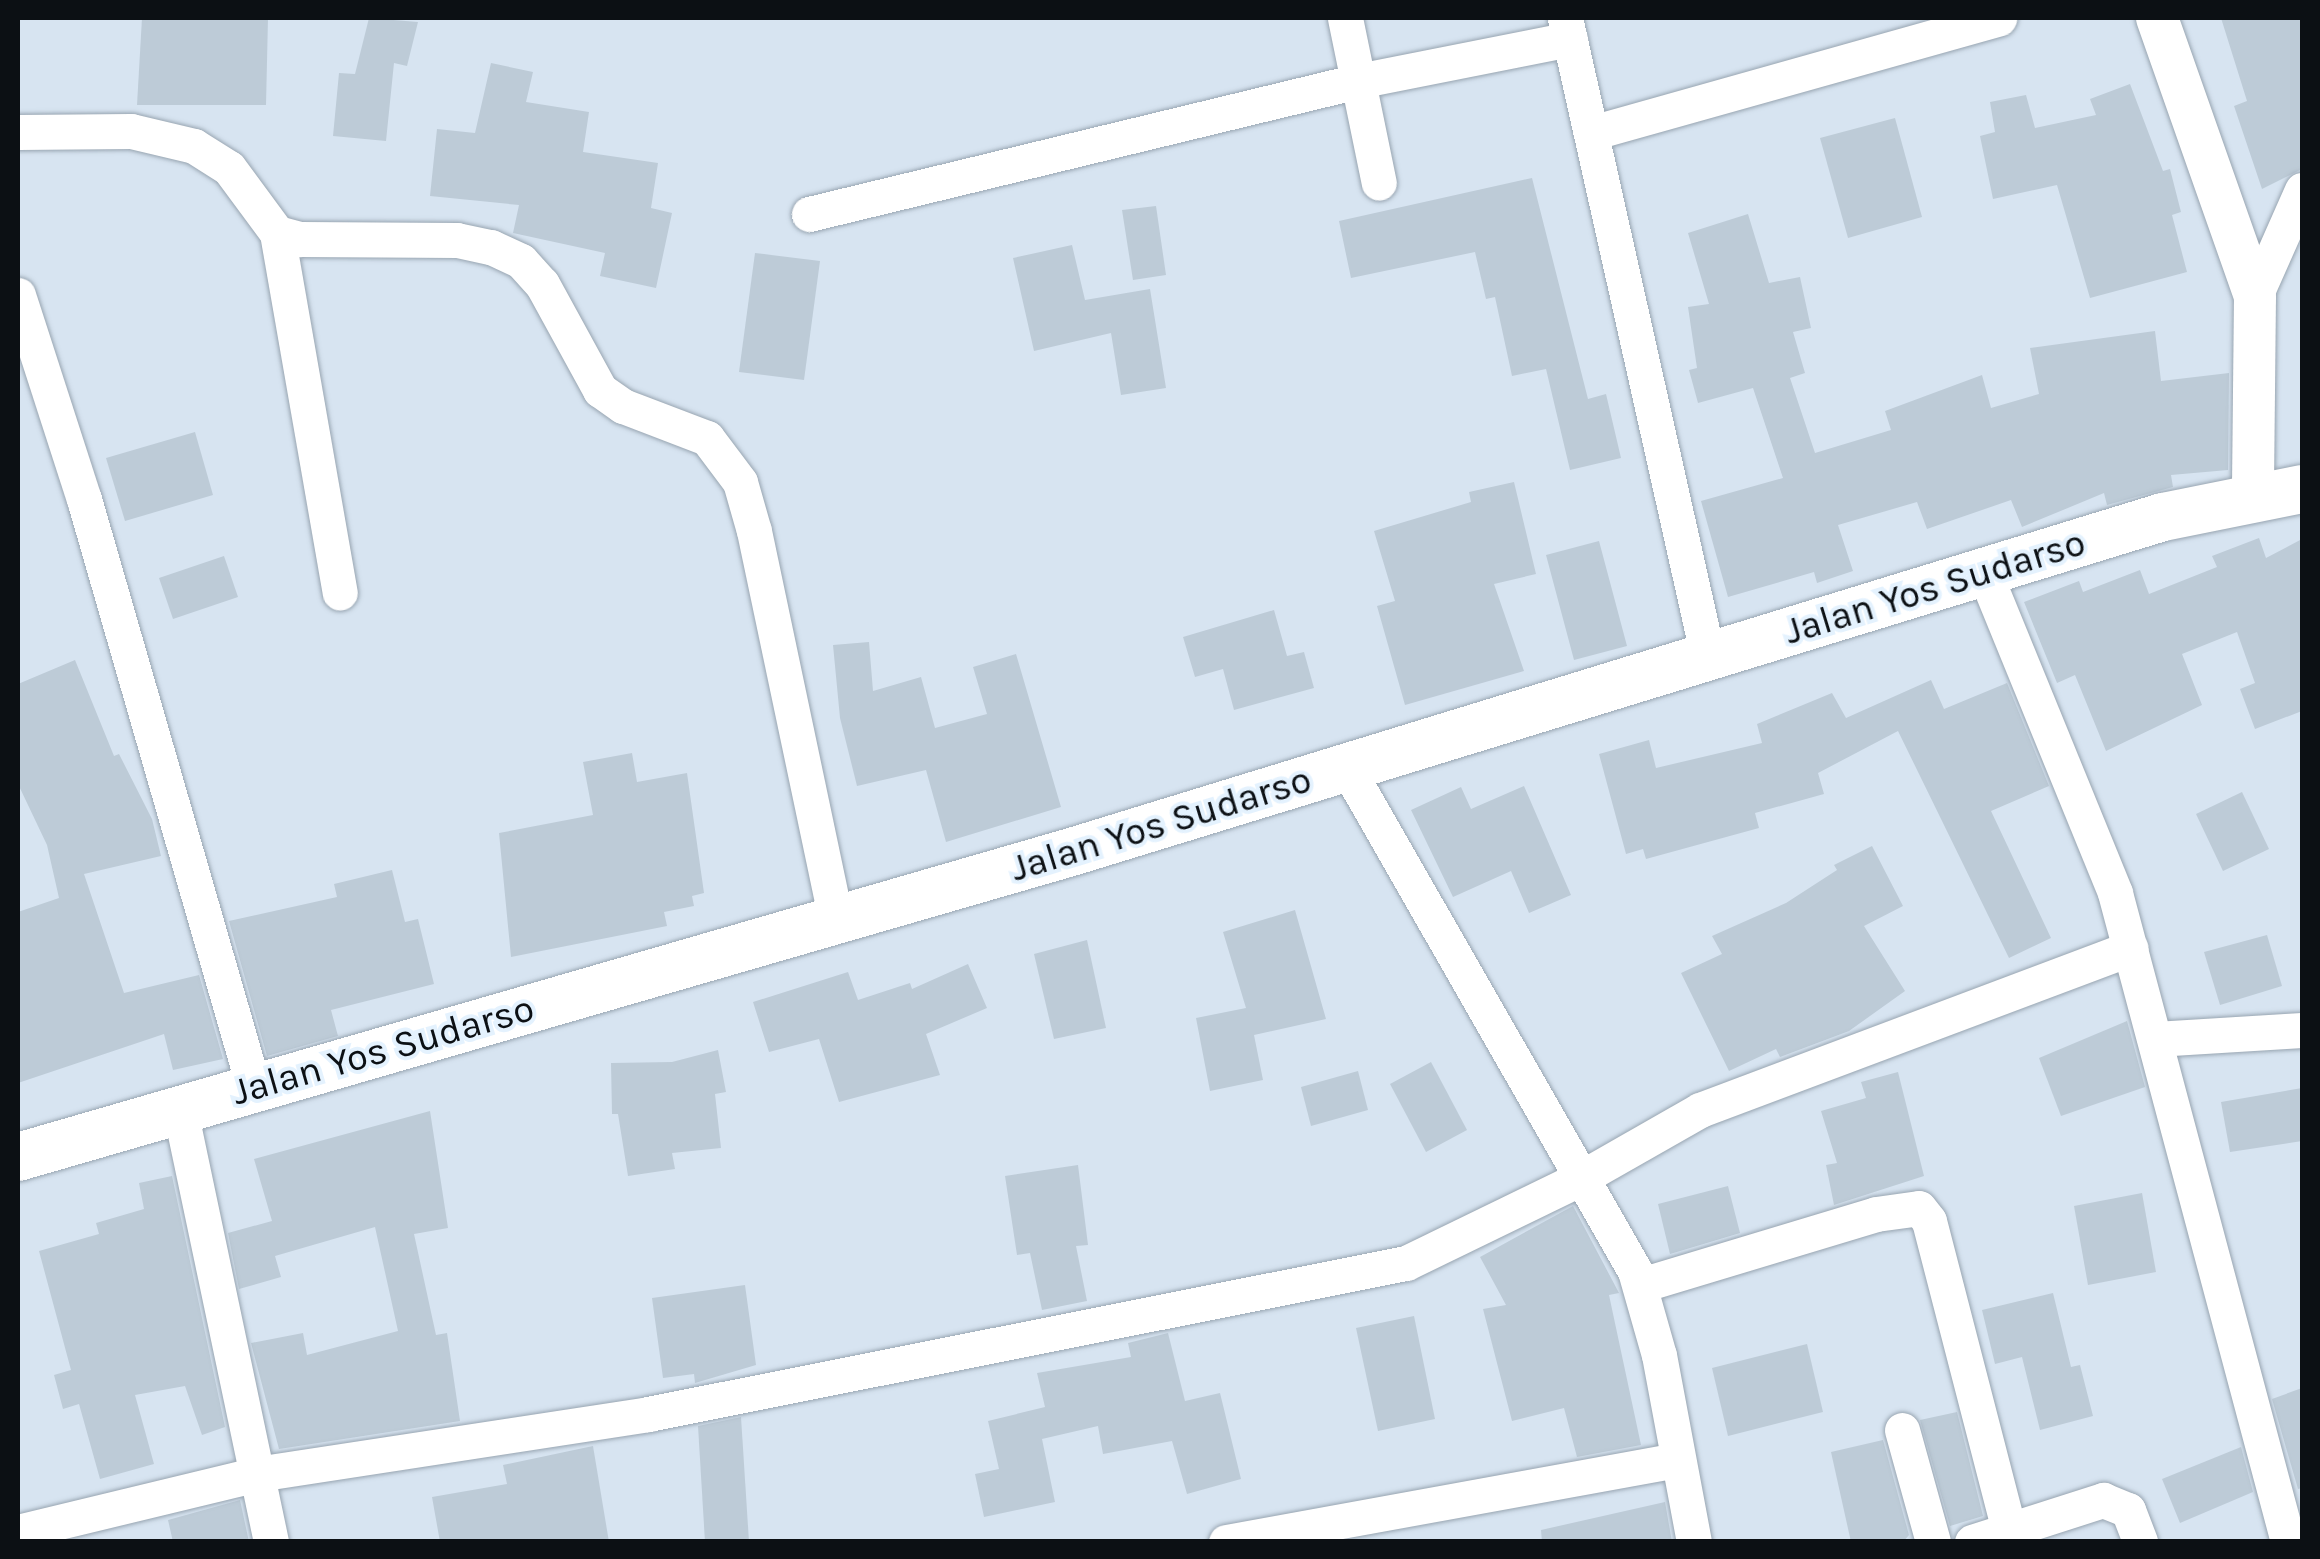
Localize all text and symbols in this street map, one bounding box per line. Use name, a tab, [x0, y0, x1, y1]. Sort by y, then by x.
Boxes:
street label: Jalan Yos Sudarso	[1779, 520, 2091, 654]
street label: Jalan Yos Sudarso	[1005, 757, 1317, 891]
street label: Jalan Yos Sudarso	[227, 985, 539, 1115]

